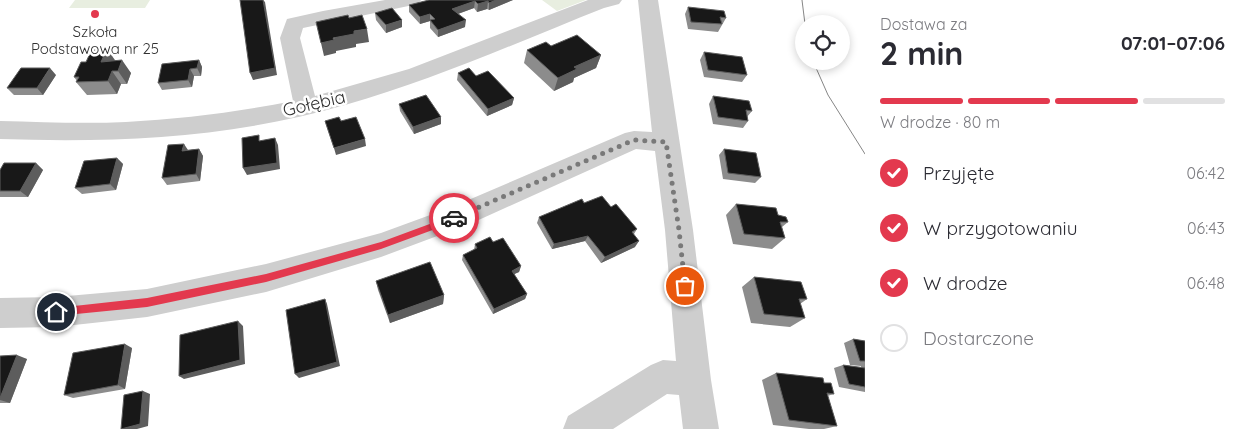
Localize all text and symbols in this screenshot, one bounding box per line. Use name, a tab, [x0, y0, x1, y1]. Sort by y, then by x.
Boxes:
marker: Szkoła Podstawowa nr 25	[89, 8, 101, 20]
text: Dostawa za	[880, 14, 967, 34]
map controls	[795, 15, 850, 70]
button: locate	[795, 15, 850, 70]
place label: Szkoła Podstawowa nr 25	[31, 22, 159, 58]
text: 07:01–07:06	[1121, 31, 1225, 55]
text: 2 min	[880, 33, 963, 73]
street label: Gołębia	[281, 85, 347, 121]
text: W drodze · 80 m	[880, 112, 1000, 132]
icon: check	[880, 159, 908, 187]
text: Przyjęte	[923, 161, 994, 185]
text: 06:42	[1187, 163, 1225, 183]
courier	[429, 193, 479, 243]
icon: car	[440, 204, 468, 232]
icon: check	[880, 214, 908, 242]
text: W przygotowaniu	[923, 216, 1078, 240]
text: 06:43	[1187, 218, 1225, 238]
pin	[664, 265, 706, 307]
icon: check	[880, 269, 908, 297]
text: W drodze	[923, 271, 1008, 295]
icon: bag	[671, 272, 699, 300]
text: 06:48	[1187, 273, 1225, 293]
pin	[35, 291, 77, 333]
icon: home	[42, 298, 70, 326]
text: Dostarczone	[923, 326, 1034, 350]

